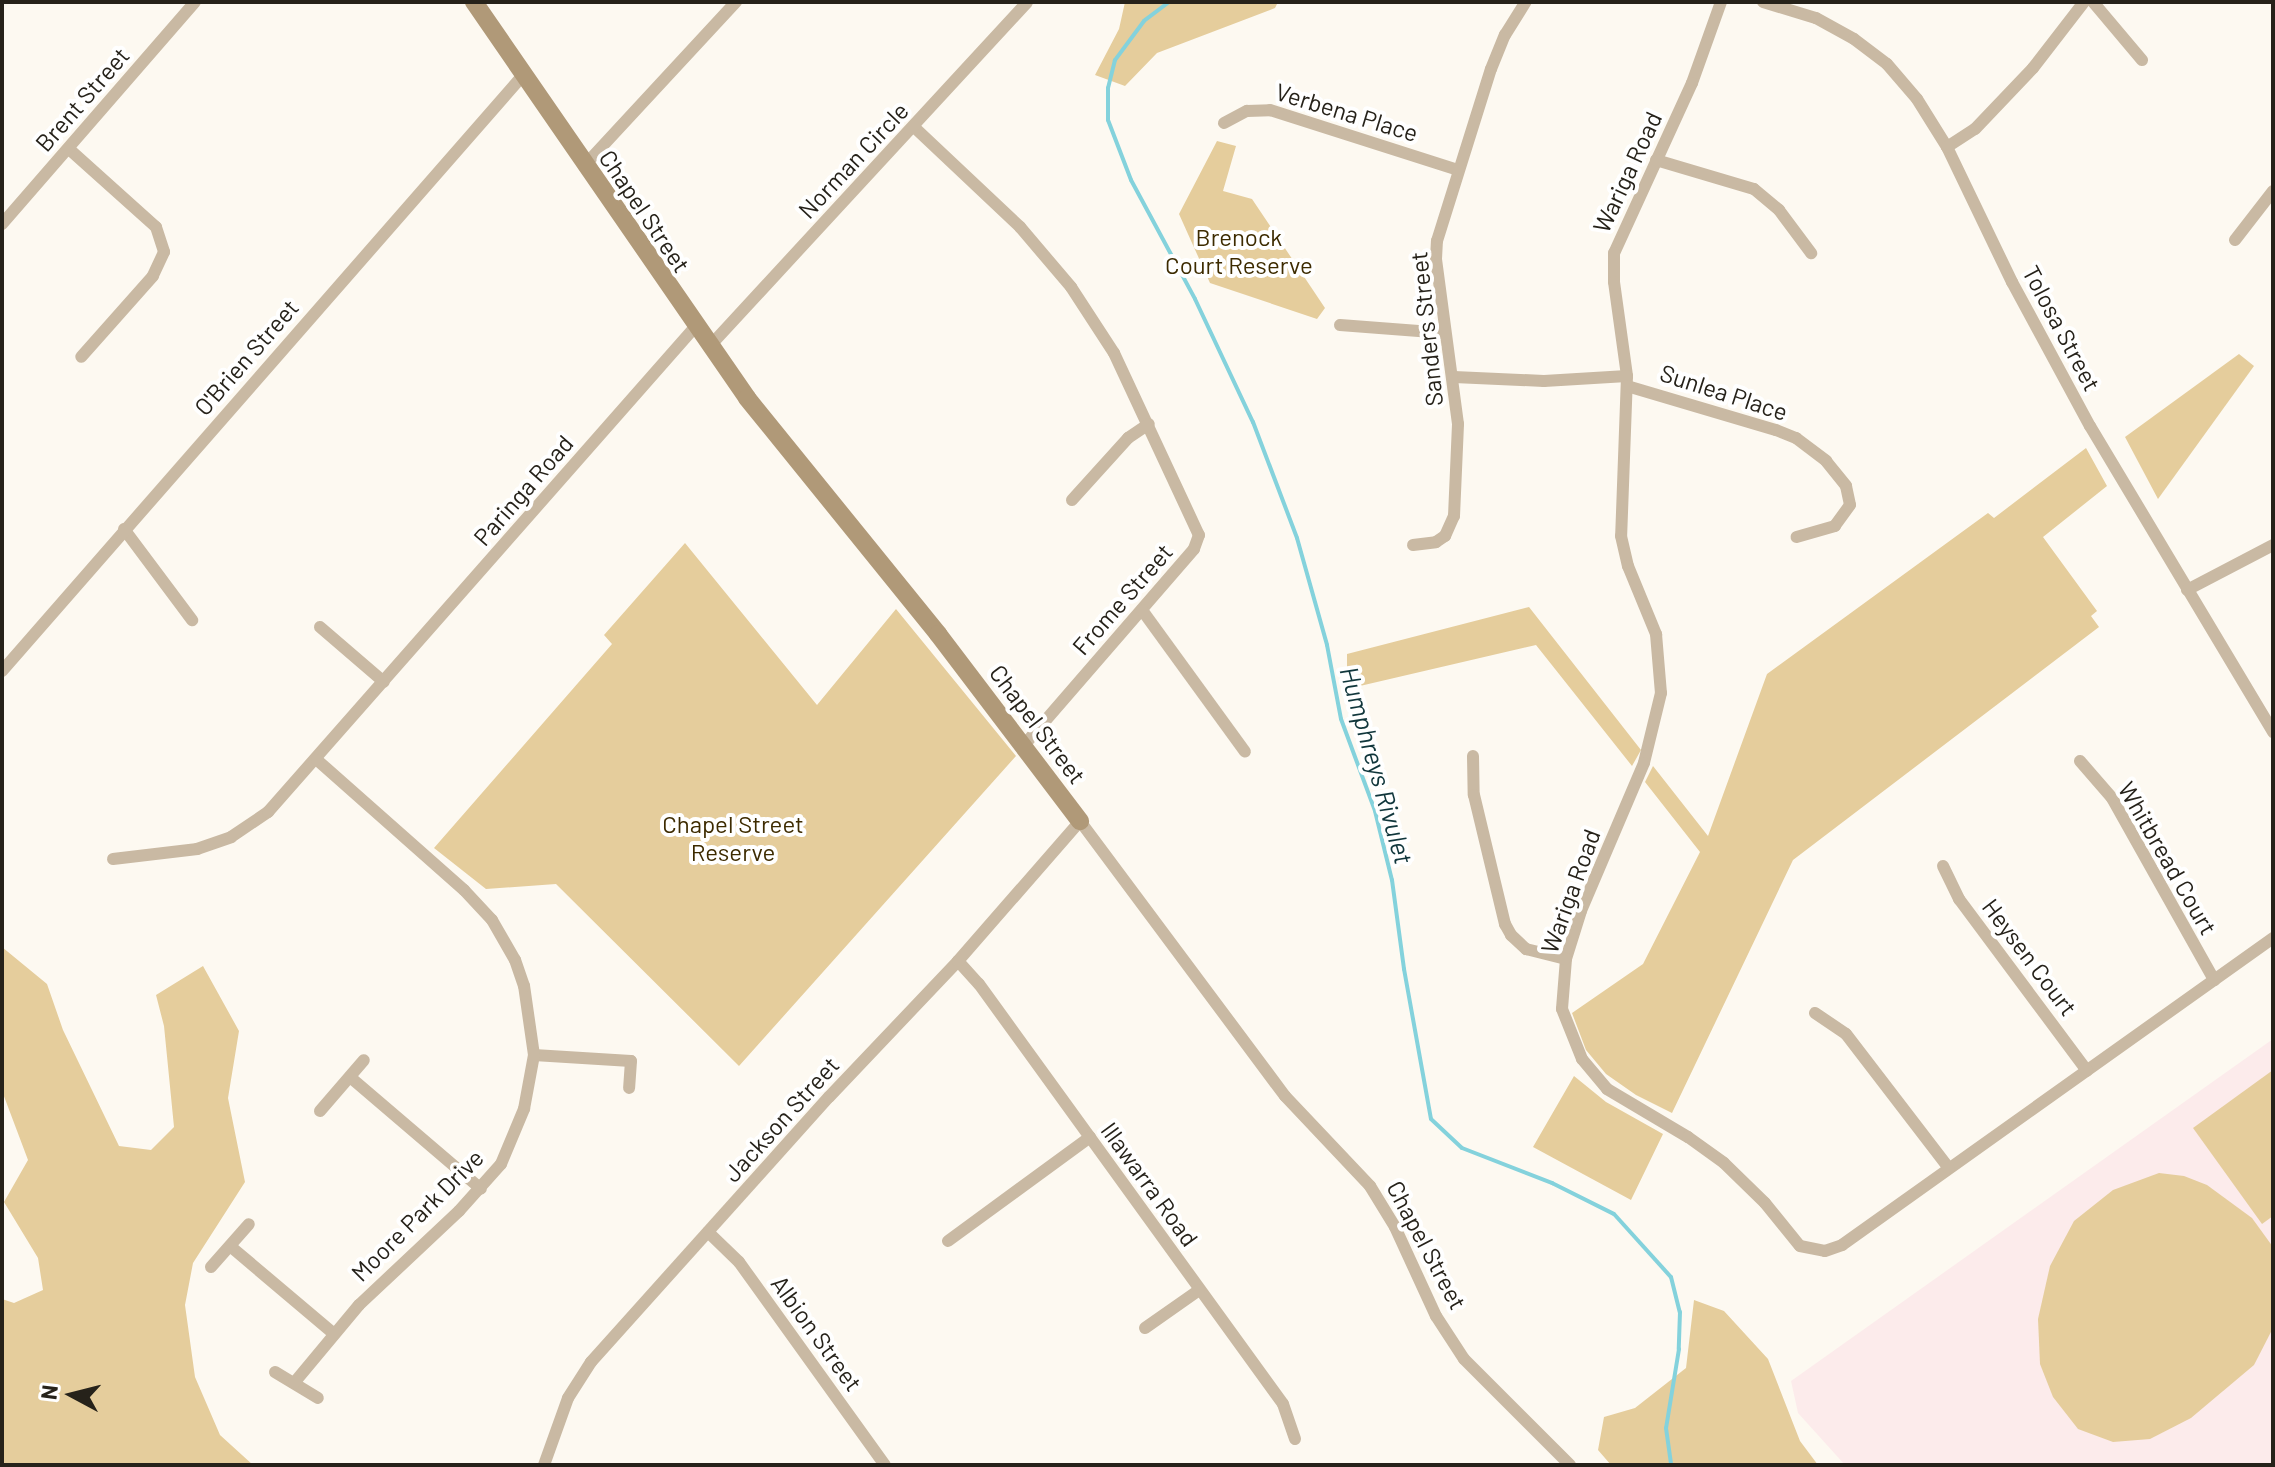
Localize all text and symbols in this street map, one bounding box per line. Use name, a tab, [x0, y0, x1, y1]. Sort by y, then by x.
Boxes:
street label: Brent Street	[29, 41, 135, 157]
street label: Verbena Place	[1272, 77, 1422, 147]
street label: Norman Circle	[792, 96, 914, 224]
street label: Wariga Road	[1586, 107, 1668, 237]
street label: Chapel Street	[594, 144, 696, 278]
park label: Brenock Court Reserve	[1165, 223, 1313, 279]
street label: Sanders Street	[1404, 250, 1448, 408]
street label: Tolosa Street	[2017, 260, 2107, 396]
street label: O'Brien Street	[188, 293, 304, 421]
street label: Sunlea Place	[1657, 358, 1791, 426]
street label: Paringa Road	[467, 429, 579, 551]
street label: Frome Street	[1066, 538, 1178, 660]
street label: Chapel Street	[984, 659, 1092, 789]
water label: Humphreys Rivulet	[1334, 663, 1420, 867]
street label: Whitbread Court	[2113, 776, 2223, 940]
park label: Chapel Street Reserve	[662, 810, 804, 866]
street label: Wariga Road	[1534, 825, 1606, 957]
street label: Heysen Court	[1977, 893, 2083, 1021]
street label: Jackson Street	[717, 1051, 845, 1187]
street label: Illawarra Road	[1095, 1116, 1205, 1252]
street label: Moore Park Drive	[345, 1143, 489, 1287]
street label: Chapel Street	[1381, 1176, 1473, 1314]
street label: Albion Street	[765, 1270, 869, 1396]
north arrow	[32, 1355, 112, 1435]
text: N	[34, 1383, 62, 1401]

